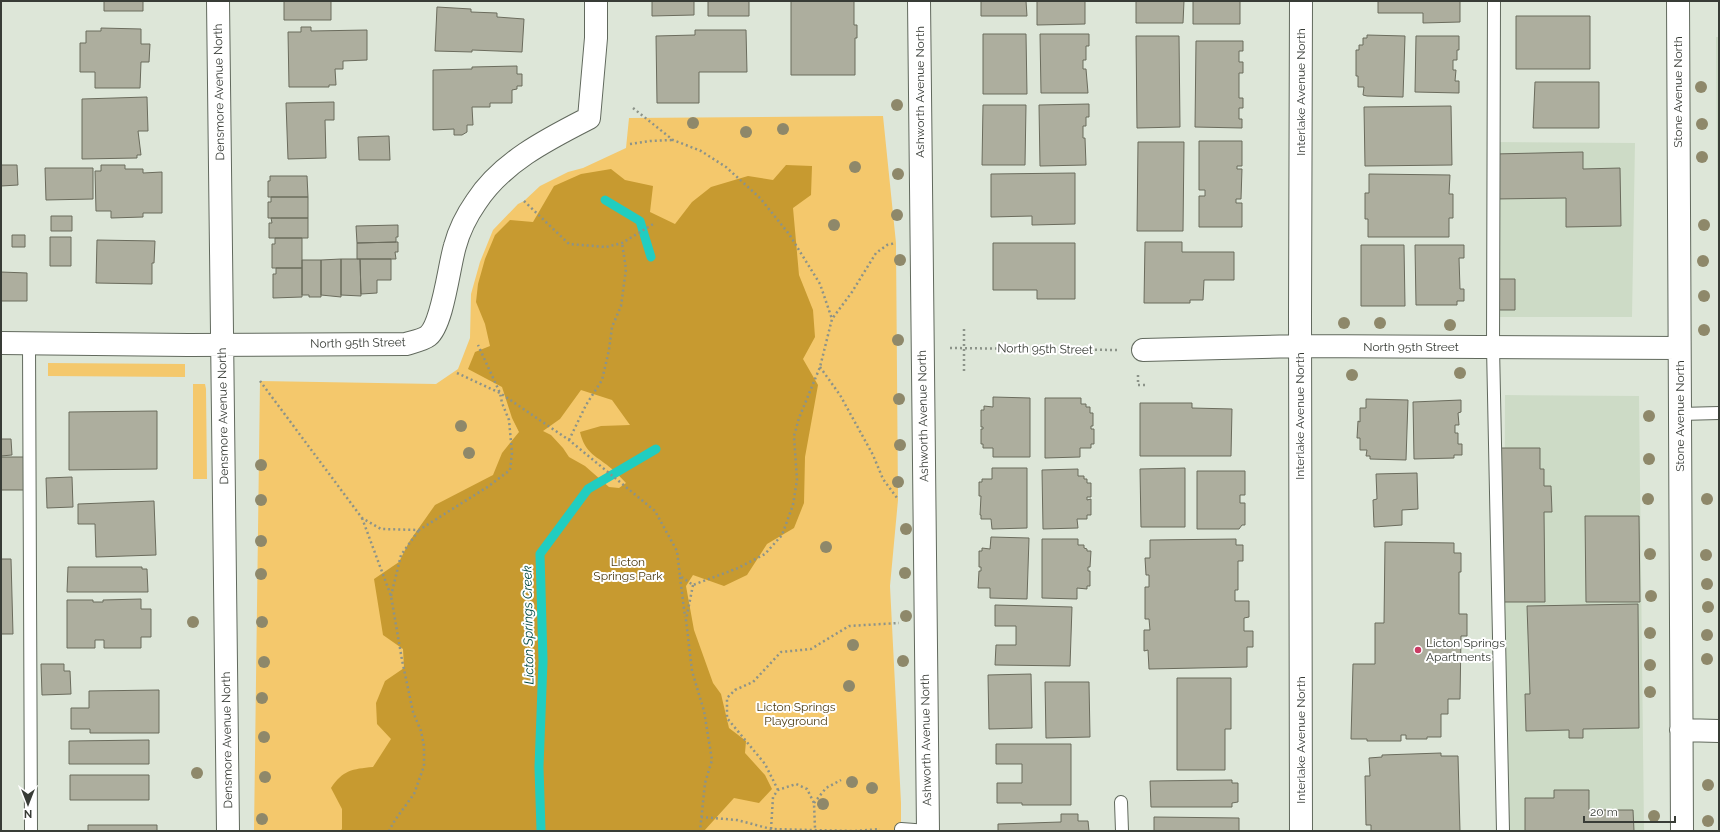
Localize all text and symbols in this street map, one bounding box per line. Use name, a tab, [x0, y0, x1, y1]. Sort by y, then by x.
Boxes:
street label: Densmore Avenue North	[211, 23, 227, 161]
street label: Ashworth Avenue North	[913, 26, 927, 158]
street label: Interlake Avenue North	[1294, 28, 1308, 156]
street label: Stone Avenue North	[1671, 36, 1685, 148]
street label: North 95th Street	[310, 335, 406, 351]
street label: North 95th Street	[1363, 340, 1459, 354]
street label: North 95th Street	[997, 341, 1093, 357]
street label: Densmore Avenue North	[215, 347, 231, 485]
street label: Ashworth Avenue North	[915, 350, 931, 482]
street label: Interlake Avenue North	[1293, 352, 1307, 480]
street label: Stone Avenue North	[1673, 360, 1687, 472]
park label: Licton Springs Park	[593, 555, 663, 583]
water label: Licton Springs Creek	[519, 565, 537, 685]
place label: Licton Springs Apartments	[1426, 636, 1505, 664]
marker: Licton Springs Apartments	[1413, 645, 1423, 655]
street label: Densmore Avenue North	[219, 671, 235, 809]
street label: Ashworth Avenue North	[918, 674, 934, 806]
street label: Interlake Avenue North	[1294, 676, 1308, 804]
park label: Licton Springs Playground	[756, 700, 836, 728]
north arrow	[8, 784, 48, 824]
scale bar	[1584, 798, 1675, 824]
text: 20 m	[1590, 805, 1618, 819]
text: N	[24, 807, 32, 820]

